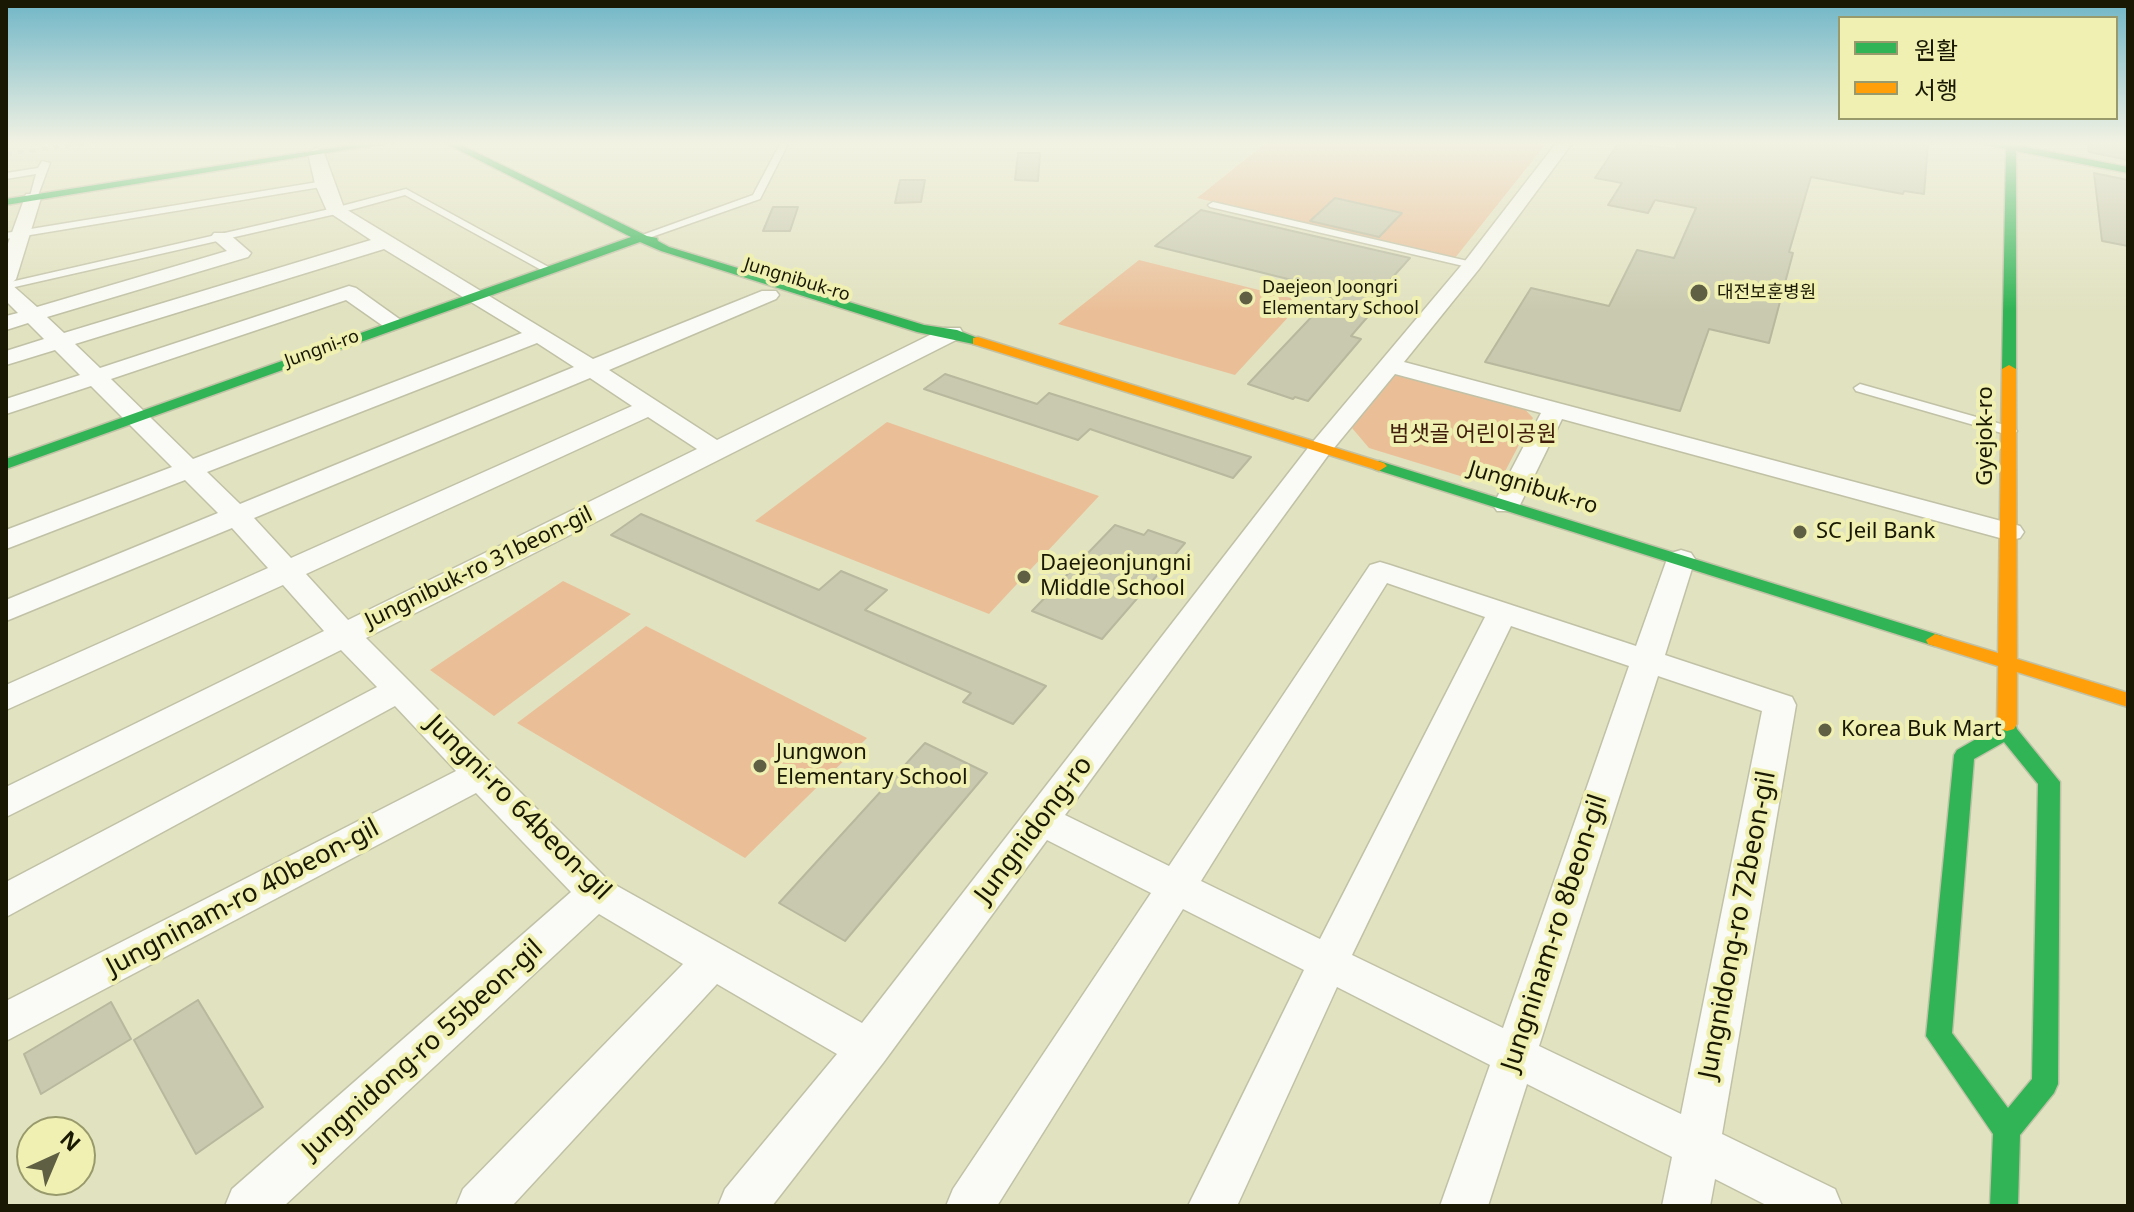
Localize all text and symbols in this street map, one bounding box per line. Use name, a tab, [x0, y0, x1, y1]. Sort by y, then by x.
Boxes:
legend	[1838, 16, 2118, 120]
text: 원활	[1914, 33, 1958, 66]
text: 서행	[1914, 73, 1958, 106]
street label: Jungnibuk-ro	[741, 254, 853, 306]
place label: Daejeon Joongri Elementary School	[1262, 277, 1419, 320]
marker: 대전보훈병원	[1688, 282, 1710, 304]
place label: 대전보훈병원	[1717, 282, 1816, 304]
marker: Daejeon Joongri Elementary School	[1237, 289, 1255, 307]
street label: Jungni-ro	[282, 326, 362, 372]
street label: Gyejok-ro	[1973, 386, 1999, 486]
park label: 범샛골 어린이공원	[1389, 422, 1557, 448]
street label: Jungnibuk-ro	[1465, 456, 1601, 520]
street label: Jungnibuk-ro 31beon-gil	[361, 501, 597, 635]
place label: SC Jeil Bank	[1816, 519, 1935, 545]
marker: SC Jeil Bank	[1791, 523, 1809, 541]
place label: Daejeonjungni Middle School	[1040, 551, 1191, 602]
marker: Daejeonjungni Middle School	[1015, 568, 1033, 586]
street label: Jungni-ro 64beon-gil	[419, 709, 617, 907]
place label: Korea Buk Mart	[1841, 717, 2002, 743]
marker: Korea Buk Mart	[1816, 721, 1834, 739]
place label: Jungwon Elementary School	[776, 740, 968, 792]
street label: Jungnidong-ro	[969, 750, 1099, 910]
marker: Jungwon Elementary School	[751, 757, 769, 775]
street label: Jungnidong-ro 72beon-gil	[1693, 768, 1783, 1082]
street label: Jungninam-ro 8beon-gil	[1495, 791, 1615, 1075]
street label: Jungninam-ro 40beon-gil	[101, 813, 385, 983]
street label: Jungnidong-ro 55beon-gil	[296, 934, 550, 1166]
north arrow	[16, 1116, 96, 1196]
text: N	[54, 1123, 88, 1157]

